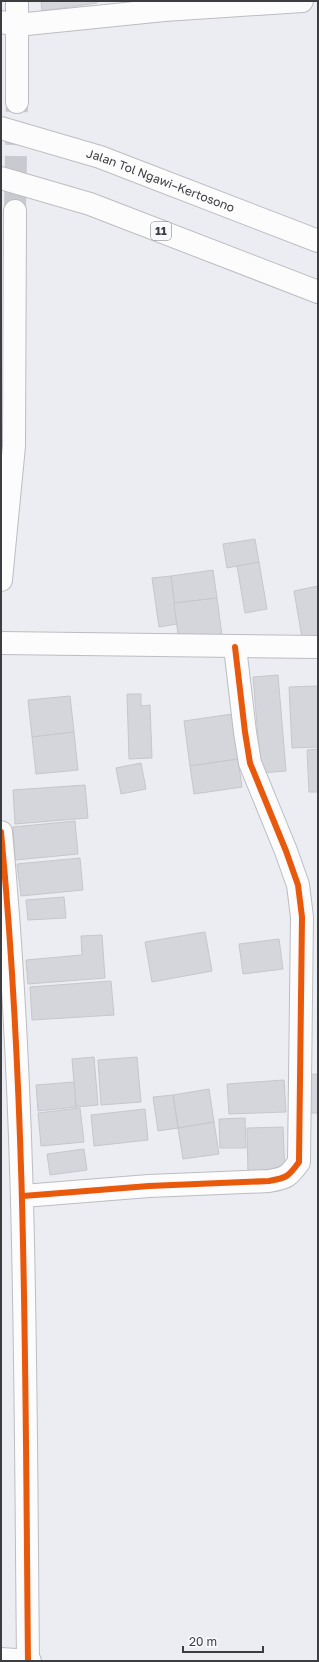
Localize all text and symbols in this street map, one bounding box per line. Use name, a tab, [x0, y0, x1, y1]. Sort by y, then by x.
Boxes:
street label: Jalan Tol Ngawi–Kertosono	[85, 145, 237, 215]
road number: 11	[151, 222, 171, 240]
scale bar	[183, 1628, 263, 1654]
text: 20 m	[189, 1634, 217, 1649]

